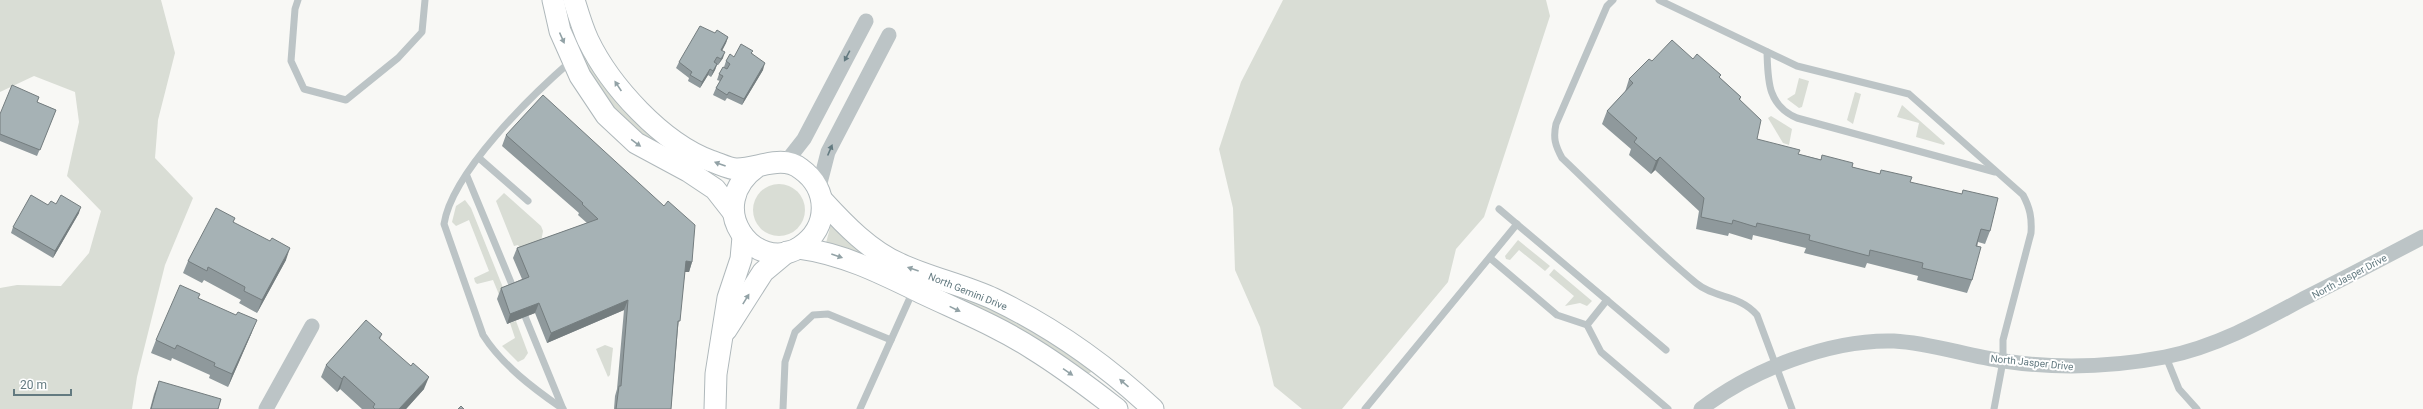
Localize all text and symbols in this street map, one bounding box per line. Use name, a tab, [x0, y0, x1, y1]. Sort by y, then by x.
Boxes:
one-way arrow	[560, 32, 566, 44]
one-way arrow	[844, 50, 851, 62]
one-way arrow	[614, 81, 622, 92]
one-way arrow	[631, 138, 642, 147]
one-way arrow	[827, 144, 833, 156]
one-way arrow	[713, 160, 725, 166]
street label: North Jasper Drive	[2310, 252, 2389, 301]
one-way arrow	[831, 253, 843, 259]
one-way arrow	[906, 265, 918, 271]
street label: North Gemini Drive	[927, 271, 1009, 312]
one-way arrow	[742, 293, 749, 305]
one-way arrow	[950, 306, 961, 312]
street label: North Jasper Drive	[1990, 353, 2074, 372]
one-way arrow	[1063, 369, 1074, 376]
scale bar	[14, 371, 71, 397]
text: 20 m	[20, 378, 47, 392]
one-way arrow	[1119, 378, 1129, 388]

